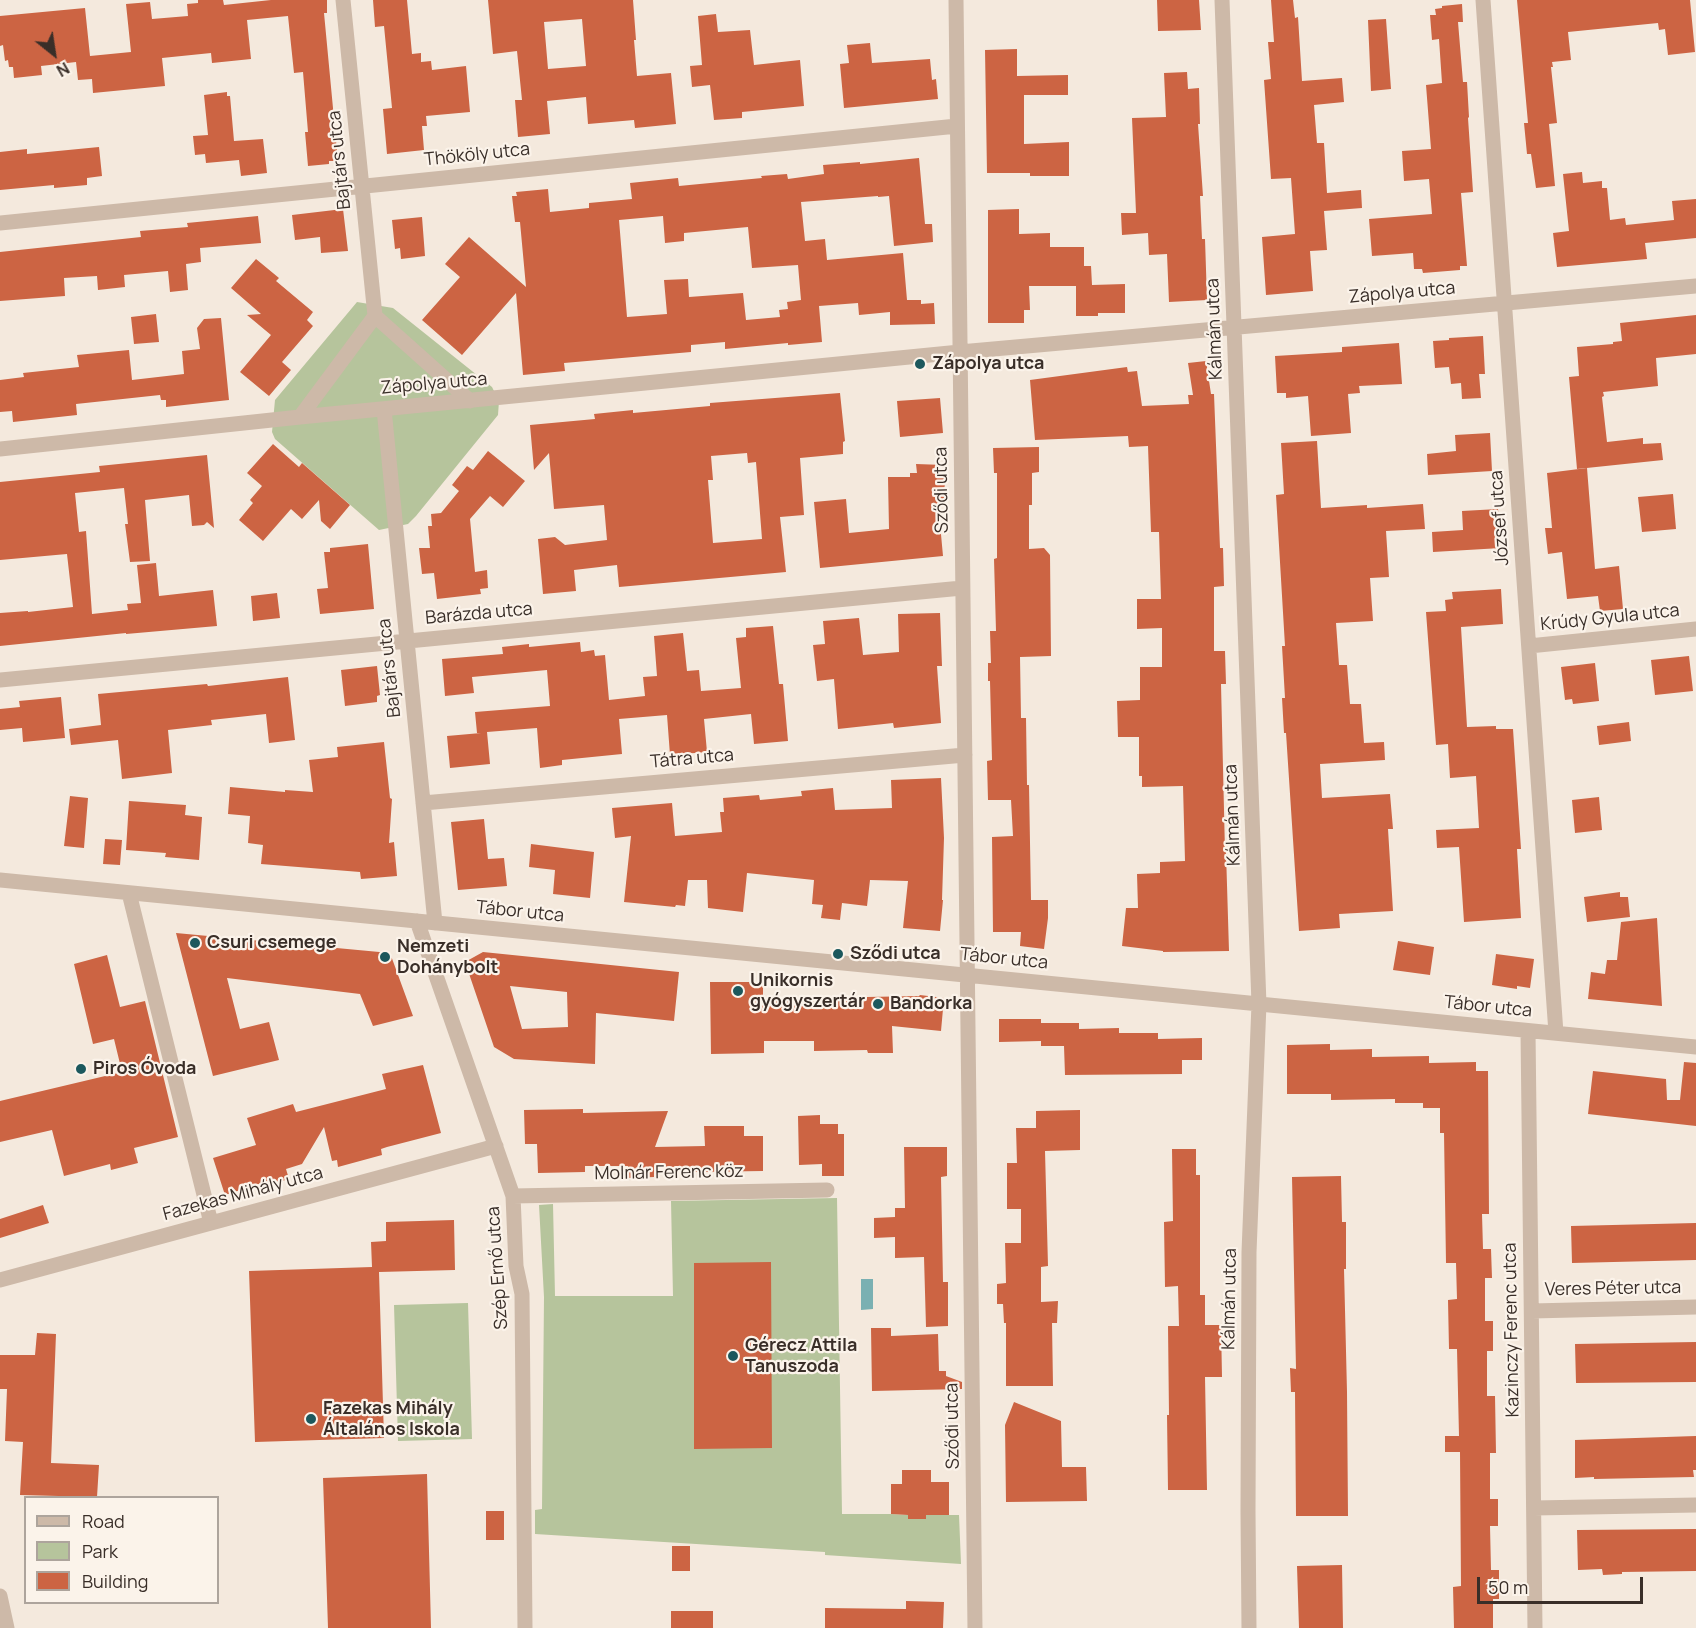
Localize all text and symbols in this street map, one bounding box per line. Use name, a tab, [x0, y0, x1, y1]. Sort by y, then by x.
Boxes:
north arrow	[24, 24, 84, 84]
text: N	[53, 57, 73, 82]
street label: Bajtárs utca	[324, 109, 356, 211]
street label: Thököly utca	[423, 139, 531, 171]
street label: Kálmán utca	[1202, 278, 1228, 380]
street label: Zápolya utca	[1348, 278, 1456, 308]
place label: Zápolya utca	[932, 353, 1044, 375]
marker: Zápolya utca	[913, 357, 927, 371]
street label: Zápolya utca	[380, 369, 488, 399]
street label: Sződi utca	[930, 447, 954, 533]
street label: József utca	[1486, 470, 1514, 566]
street label: Barázda utca	[424, 599, 534, 629]
street label: Krúdy Gyula utca	[1539, 600, 1681, 636]
street label: Bajtárs utca	[374, 617, 406, 719]
street label: Tátra utca	[649, 745, 735, 773]
street label: Kálmán utca	[1220, 764, 1246, 866]
street label: Tábor utca	[475, 897, 565, 927]
place label: Csuri csemege	[207, 932, 337, 954]
marker: Csuri csemege	[188, 936, 202, 950]
place label: Nemzeti Dohánybolt	[397, 936, 498, 978]
place label: Sződi utca	[850, 943, 941, 965]
street label: Tábor utca	[959, 944, 1049, 974]
marker: Sződi utca	[831, 947, 845, 961]
marker: Nemzeti Dohánybolt	[378, 950, 392, 964]
place label: Unikornis gyógyszertár	[750, 970, 865, 1012]
marker: Unikornis gyógyszertár	[731, 984, 745, 998]
street label: Tábor utca	[1443, 992, 1533, 1022]
place label: Bandorka	[890, 993, 972, 1015]
marker: Bandorka	[871, 997, 885, 1011]
place label: Piros Óvoda	[93, 1058, 196, 1080]
marker: Piros Óvoda	[74, 1062, 88, 1076]
street label: Molnár Ferenc köz	[594, 1161, 744, 1185]
street label: Fazekas Mihály utca	[161, 1162, 325, 1226]
street label: Szép Ernő utca	[483, 1206, 513, 1330]
street label: Kazinczy Ferenc utca	[1500, 1242, 1524, 1418]
street label: Kálmán utca	[1218, 1248, 1242, 1350]
street label: Veres Péter utca	[1545, 1277, 1681, 1301]
place label: Gérecz Attila Tanuszoda	[745, 1335, 857, 1378]
marker: Gérecz Attila Tanuszoda	[726, 1349, 740, 1363]
street label: Sződi utca	[941, 1383, 965, 1469]
place label: Fazekas Mihály Általános Iskola	[323, 1398, 460, 1440]
marker: Fazekas Mihály Általános Iskola	[304, 1412, 318, 1426]
legend	[24, 1496, 219, 1604]
text: Road	[82, 1509, 125, 1533]
text: Park	[82, 1539, 118, 1563]
scale bar	[1480, 1565, 1646, 1603]
text: Building	[82, 1569, 148, 1593]
text: 50 m	[1488, 1575, 1528, 1599]

